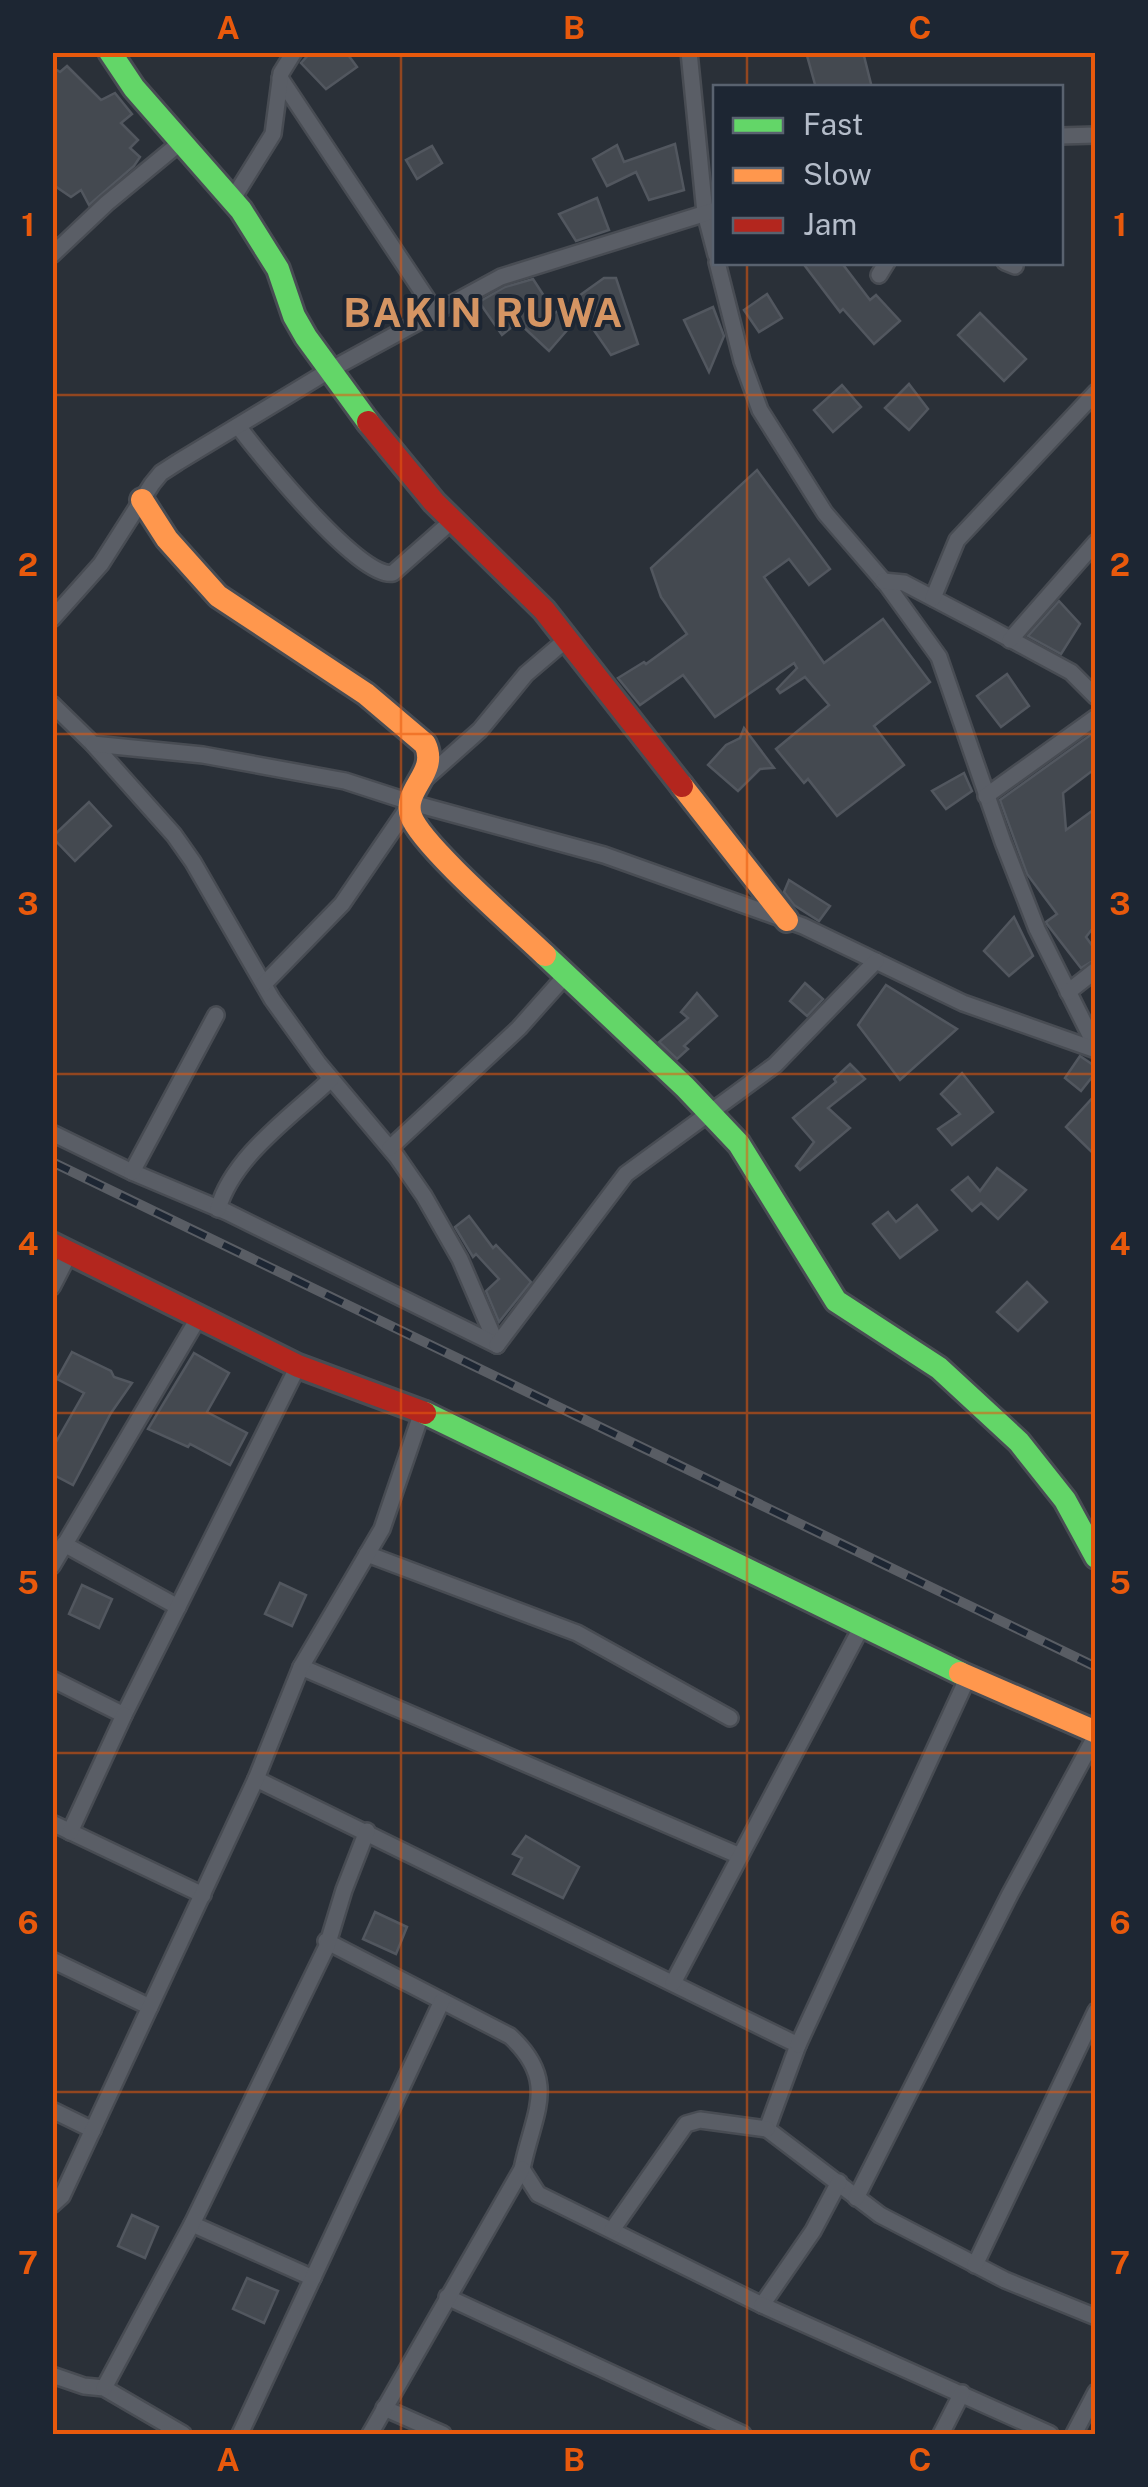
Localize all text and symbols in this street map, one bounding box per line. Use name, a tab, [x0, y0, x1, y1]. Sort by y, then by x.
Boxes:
text: A	[216, 9, 240, 46]
text: B	[563, 9, 585, 46]
text: C	[909, 9, 931, 46]
legend	[713, 85, 1063, 265]
text: Fast	[803, 106, 863, 142]
text: Slow	[803, 156, 872, 192]
text: 1	[21, 206, 35, 243]
text: Jam	[803, 206, 857, 242]
text: 1	[1113, 206, 1127, 243]
district label: BAKIN RUWA	[343, 289, 625, 336]
text: 2	[18, 546, 38, 583]
text: 2	[1110, 546, 1130, 583]
text: 3	[17, 885, 39, 922]
text: 3	[1109, 885, 1131, 922]
text: 4	[18, 1225, 39, 1262]
text: 4	[1110, 1225, 1131, 1262]
text: 5	[17, 1564, 39, 1601]
text: 5	[1109, 1564, 1131, 1601]
text: 6	[17, 1904, 39, 1941]
text: 6	[1109, 1904, 1131, 1941]
text: 7	[18, 2244, 38, 2281]
text: 7	[1110, 2244, 1130, 2281]
text: A	[216, 2441, 240, 2478]
text: B	[563, 2441, 585, 2478]
text: C	[909, 2441, 931, 2478]

